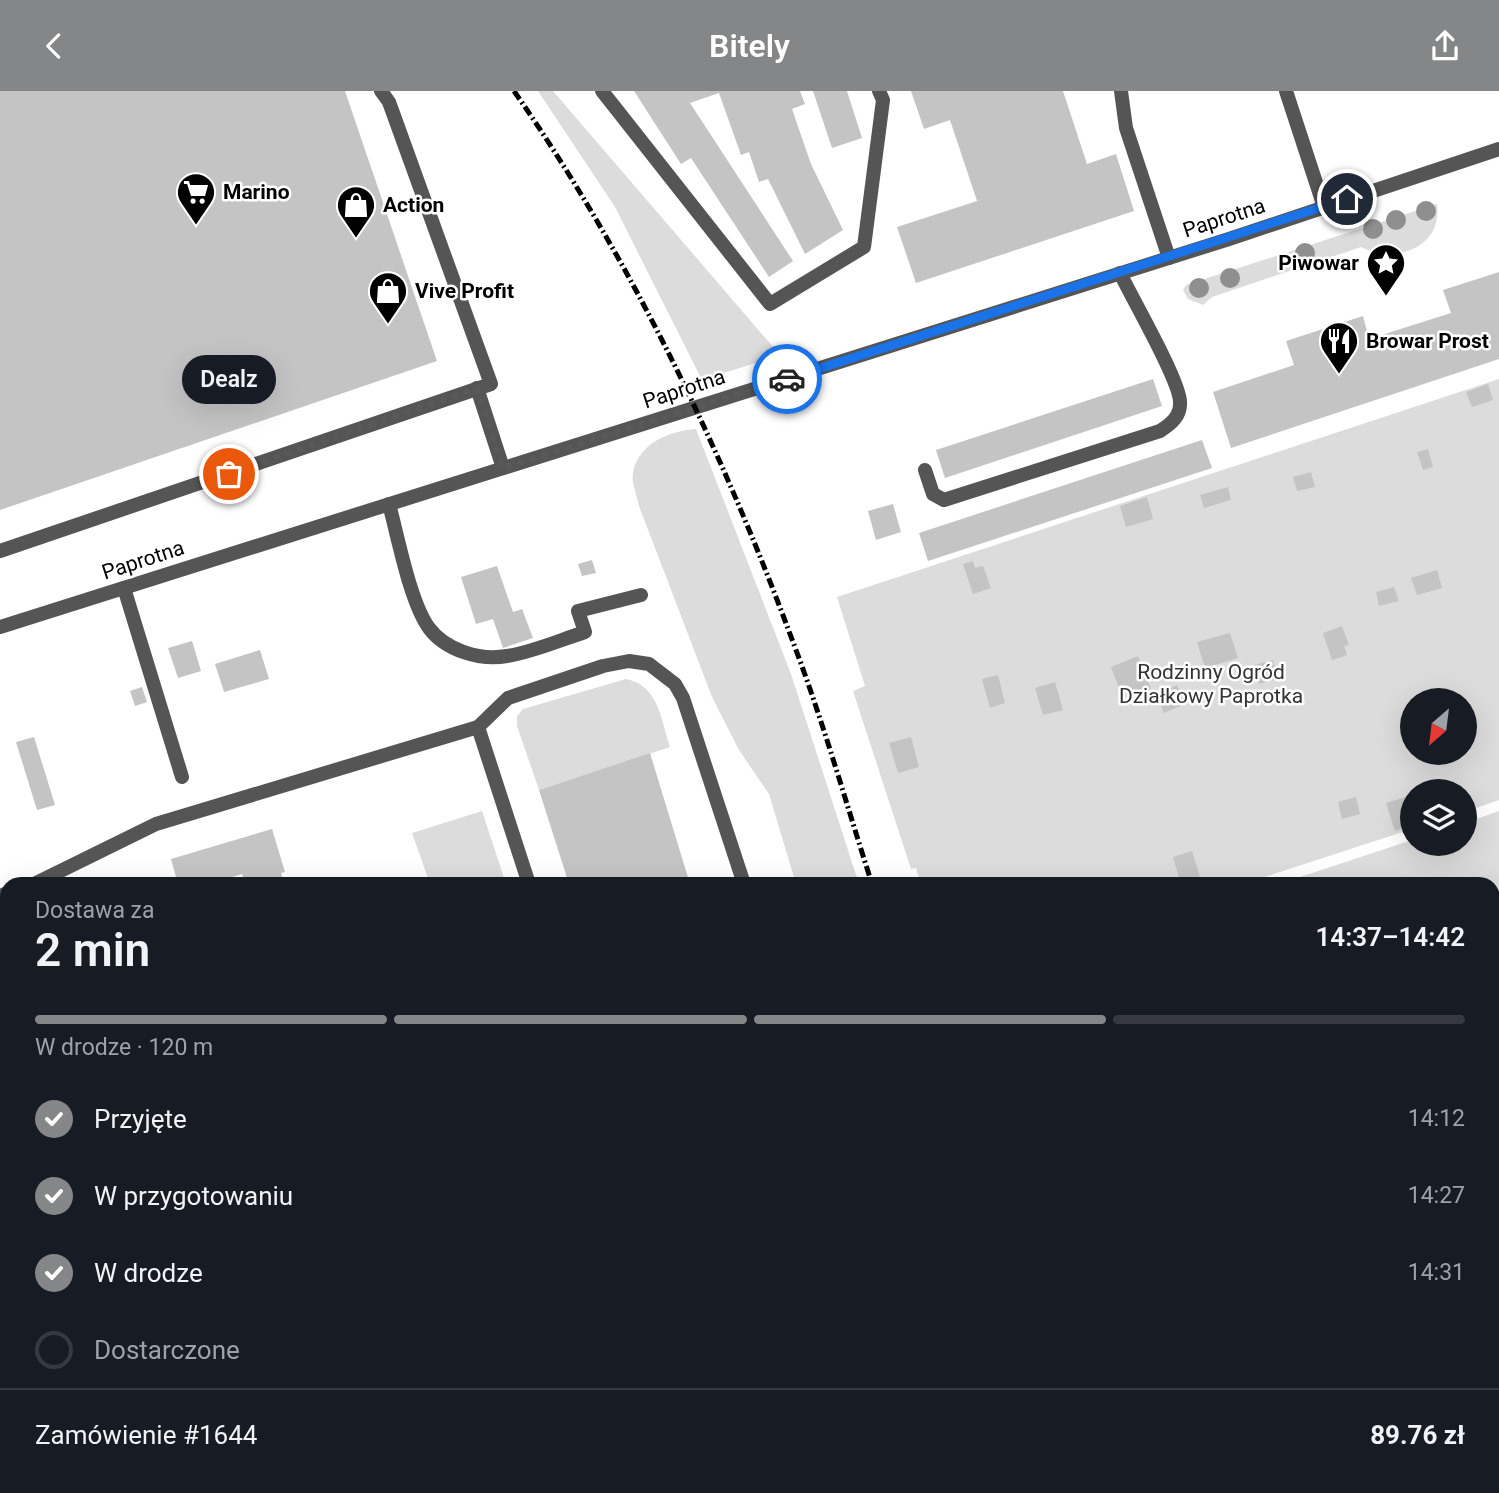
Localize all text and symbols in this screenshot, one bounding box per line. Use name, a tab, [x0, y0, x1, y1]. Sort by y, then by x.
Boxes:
icon: back	[35, 27, 73, 65]
text: Bitely	[709, 27, 790, 65]
icon: share	[1426, 27, 1464, 65]
pin	[1317, 169, 1377, 229]
supermarket icon: Marino	[175, 171, 217, 226]
place label: Marino	[223, 180, 290, 204]
icon: home	[1328, 180, 1366, 218]
shop icon: Action	[335, 184, 377, 239]
place label: Action	[383, 193, 444, 217]
street label: Paprotna	[1180, 193, 1268, 243]
place icon: Piwowar	[1365, 242, 1407, 297]
place label: Piwowar	[1278, 251, 1359, 275]
shop icon: Vive Profit	[367, 270, 409, 325]
place label: Vive Profit	[415, 279, 514, 303]
restaurant icon: Browar Prost	[1318, 320, 1360, 375]
place label: Browar Prost	[1366, 329, 1489, 353]
courier	[752, 344, 822, 414]
callout: Dealz	[182, 355, 276, 404]
icon: car	[768, 360, 806, 398]
street label: Paprotna	[640, 364, 728, 414]
text: Dealz	[200, 366, 258, 393]
pin	[199, 444, 259, 504]
icon: bag	[210, 455, 248, 493]
street label: Paprotna	[99, 535, 187, 585]
park label: Rodzinny Ogród Działkowy Paprotka	[1119, 660, 1303, 708]
north arrow	[1400, 688, 1477, 765]
map controls	[1400, 688, 1477, 856]
button: layers	[1400, 779, 1477, 856]
text: Dostawa za	[35, 897, 155, 924]
text: 14:37–14:42	[1315, 922, 1465, 952]
text: 2 min	[35, 923, 150, 977]
text: W drodze · 120 m	[35, 1034, 213, 1061]
icon: check	[35, 1100, 73, 1138]
text: Przyjęte	[94, 1104, 187, 1134]
text: 14:12	[1408, 1105, 1465, 1132]
icon: check	[35, 1177, 73, 1215]
text: W przygotowaniu	[94, 1181, 293, 1211]
text: 14:27	[1408, 1182, 1465, 1209]
icon: check	[35, 1254, 73, 1292]
text: W drodze	[94, 1258, 203, 1288]
text: 14:31	[1408, 1259, 1465, 1286]
text: Dostarczone	[94, 1335, 240, 1365]
text: Zamówienie #1644	[35, 1420, 257, 1450]
text: 89.76 zł	[1370, 1420, 1465, 1450]

